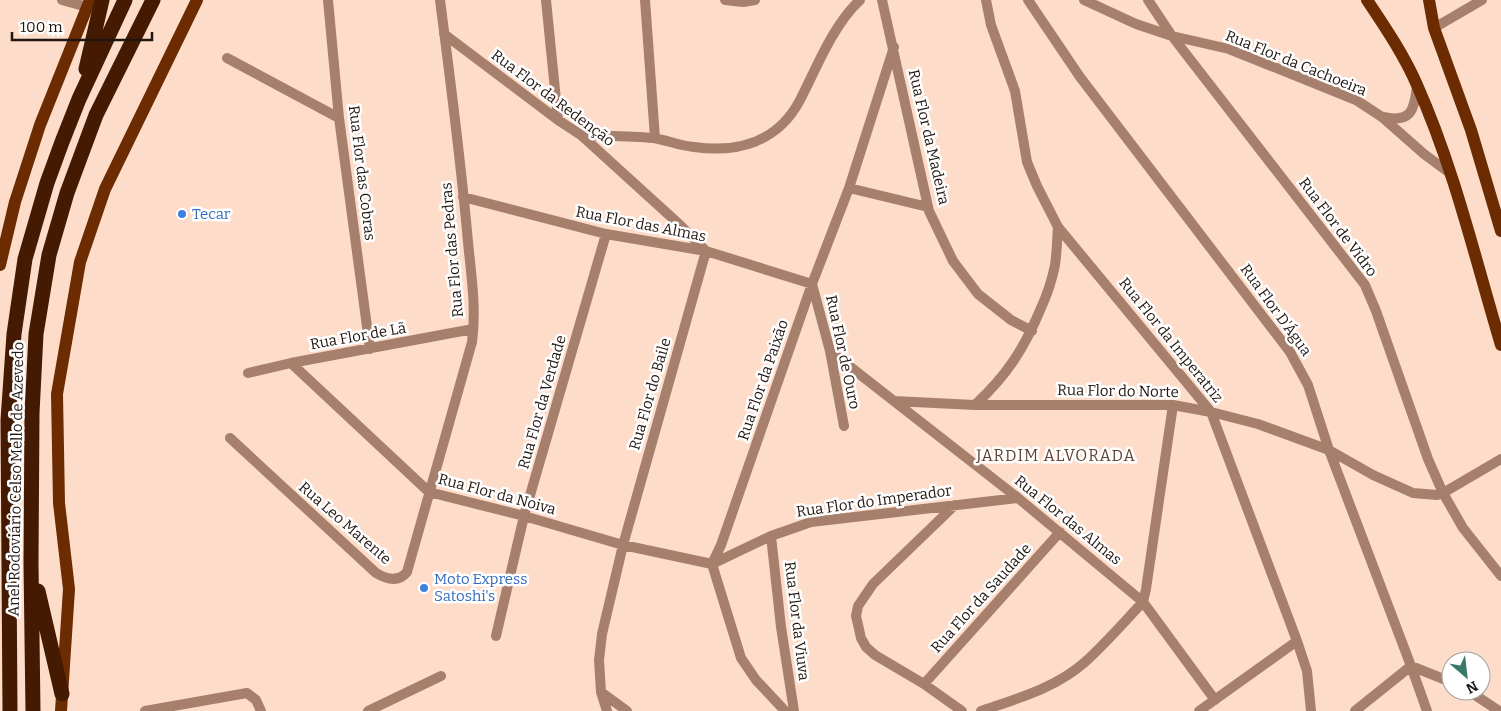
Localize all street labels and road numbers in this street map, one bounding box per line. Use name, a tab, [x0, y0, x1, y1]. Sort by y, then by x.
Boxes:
street label: Rua Flor da Cachoeira	[1223, 26, 1369, 100]
street label: Rua Flor da Redenção	[488, 46, 618, 150]
street label: Rua Flor da Madeira	[905, 68, 953, 206]
street label: Rua Flor das Cobras	[345, 104, 379, 242]
street label: Rua Flor de Vidro	[1295, 174, 1381, 280]
street label: Rua Flor das Pedras	[437, 182, 467, 318]
street label: Rua Flor das Almas	[574, 203, 708, 245]
street label: Rua Flor D'Água	[1237, 260, 1315, 360]
street label: Rua Flor da Imperatriz	[1115, 274, 1227, 406]
street label: Rua Flor de Ouro	[822, 293, 864, 411]
street label: Rua Flor da Paixão	[734, 317, 792, 443]
street label: Rua Flor de Lã	[308, 319, 408, 353]
street label: Rua Flor da Verdade	[514, 333, 570, 471]
street label: Rua Flor do Baile	[625, 336, 675, 452]
street label: Anel Rodoviário Celso Mello de Azevedo	[5, 342, 27, 616]
street label: Rua Flor do Norte	[1057, 381, 1179, 401]
street label: Rua Flor da Noiva	[436, 470, 558, 518]
street label: Rua Flor das Almas	[1011, 471, 1125, 569]
street label: Rua Leo Marente	[295, 478, 395, 568]
street label: Rua Flor do Imperador	[795, 481, 953, 521]
street label: Rua Flor da Saudade	[927, 540, 1035, 656]
street label: Rua Flor da Viuva	[781, 560, 813, 682]

